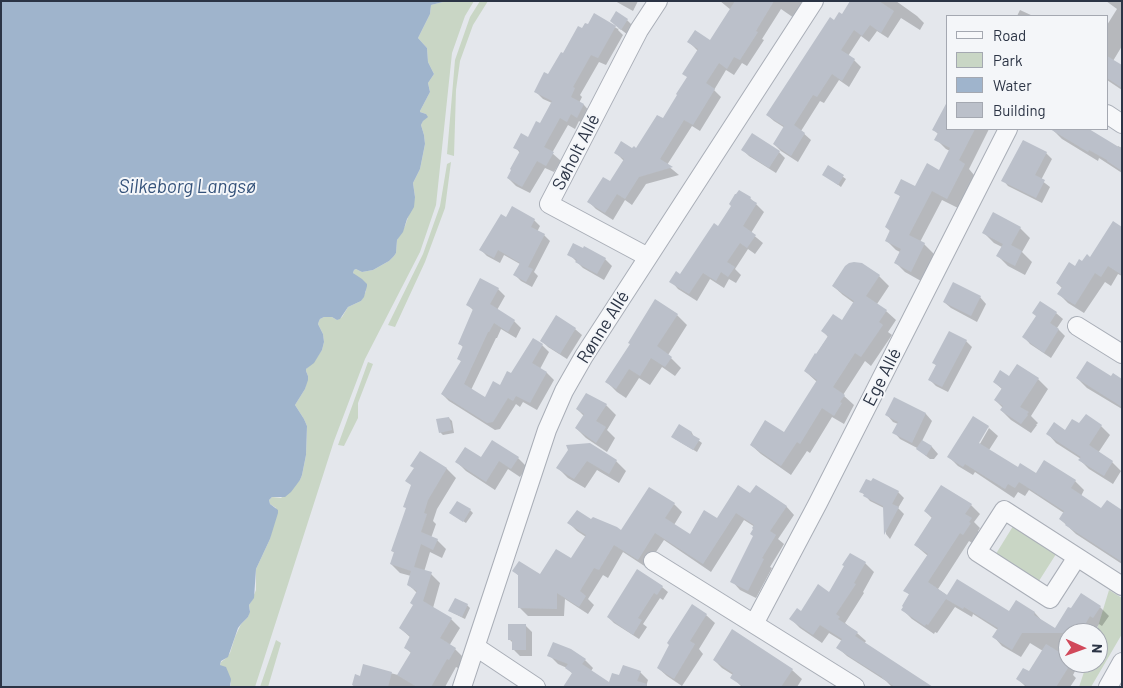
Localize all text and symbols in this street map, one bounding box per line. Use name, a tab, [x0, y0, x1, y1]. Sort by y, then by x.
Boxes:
legend	[946, 15, 1108, 130]
text: Road	[993, 26, 1026, 44]
text: Park	[993, 51, 1022, 69]
text: Water	[993, 76, 1032, 94]
text: Building	[993, 101, 1046, 119]
street label: Søholt Allé	[548, 110, 604, 194]
water label: Silkeborg Langsø	[118, 176, 256, 198]
street label: Rønne Allé	[572, 287, 634, 367]
street label: Ege Allé	[858, 344, 906, 410]
north arrow	[1058, 623, 1108, 673]
text: N	[1089, 644, 1106, 653]

